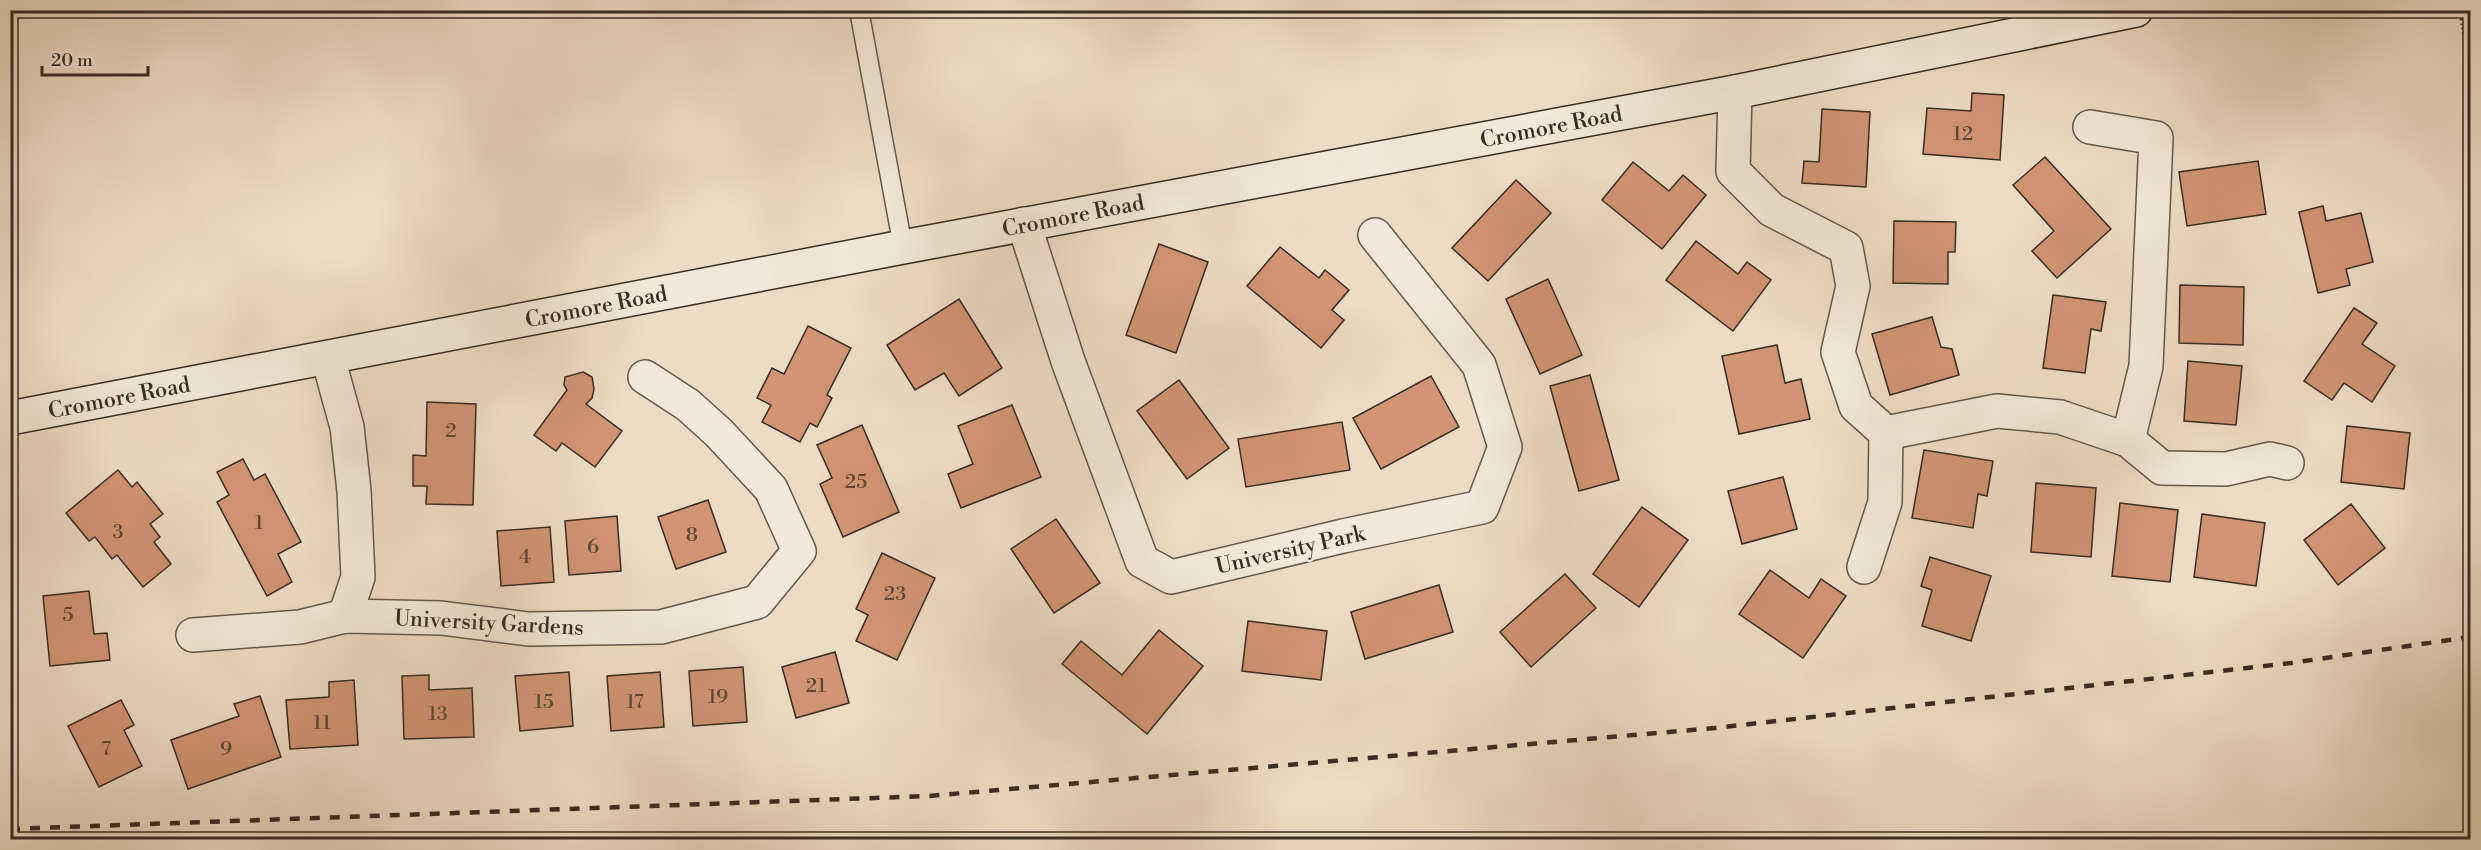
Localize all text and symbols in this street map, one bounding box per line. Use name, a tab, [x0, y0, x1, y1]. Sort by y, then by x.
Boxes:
scale bar	[42, 39, 148, 77]
text: 20 m	[51, 49, 93, 72]
street label: Cromore Road	[1478, 100, 1625, 154]
house number: 12	[1953, 122, 1973, 147]
street label: Cromore Road	[1000, 189, 1147, 243]
street label: Cromore Road	[523, 280, 670, 334]
street label: Cromore Road	[46, 371, 193, 425]
house number: 2	[445, 419, 457, 444]
house number: 25	[845, 470, 867, 495]
house number: 1	[255, 511, 264, 536]
house number: 3	[112, 520, 124, 545]
street label: University Park	[1213, 520, 1369, 581]
house number: 8	[686, 523, 698, 548]
house number: 6	[587, 535, 599, 560]
house number: 4	[519, 545, 531, 570]
house number: 23	[884, 582, 906, 607]
house number: 5	[62, 603, 74, 628]
street label: University Gardens	[393, 605, 584, 642]
house number: 21	[806, 674, 827, 699]
house number: 19	[708, 685, 728, 710]
house number: 15	[534, 690, 554, 715]
house number: 17	[626, 690, 644, 715]
house number: 13	[428, 702, 448, 727]
house number: 11	[313, 711, 331, 736]
house number: 7	[101, 737, 111, 762]
house number: 9	[220, 737, 232, 762]

